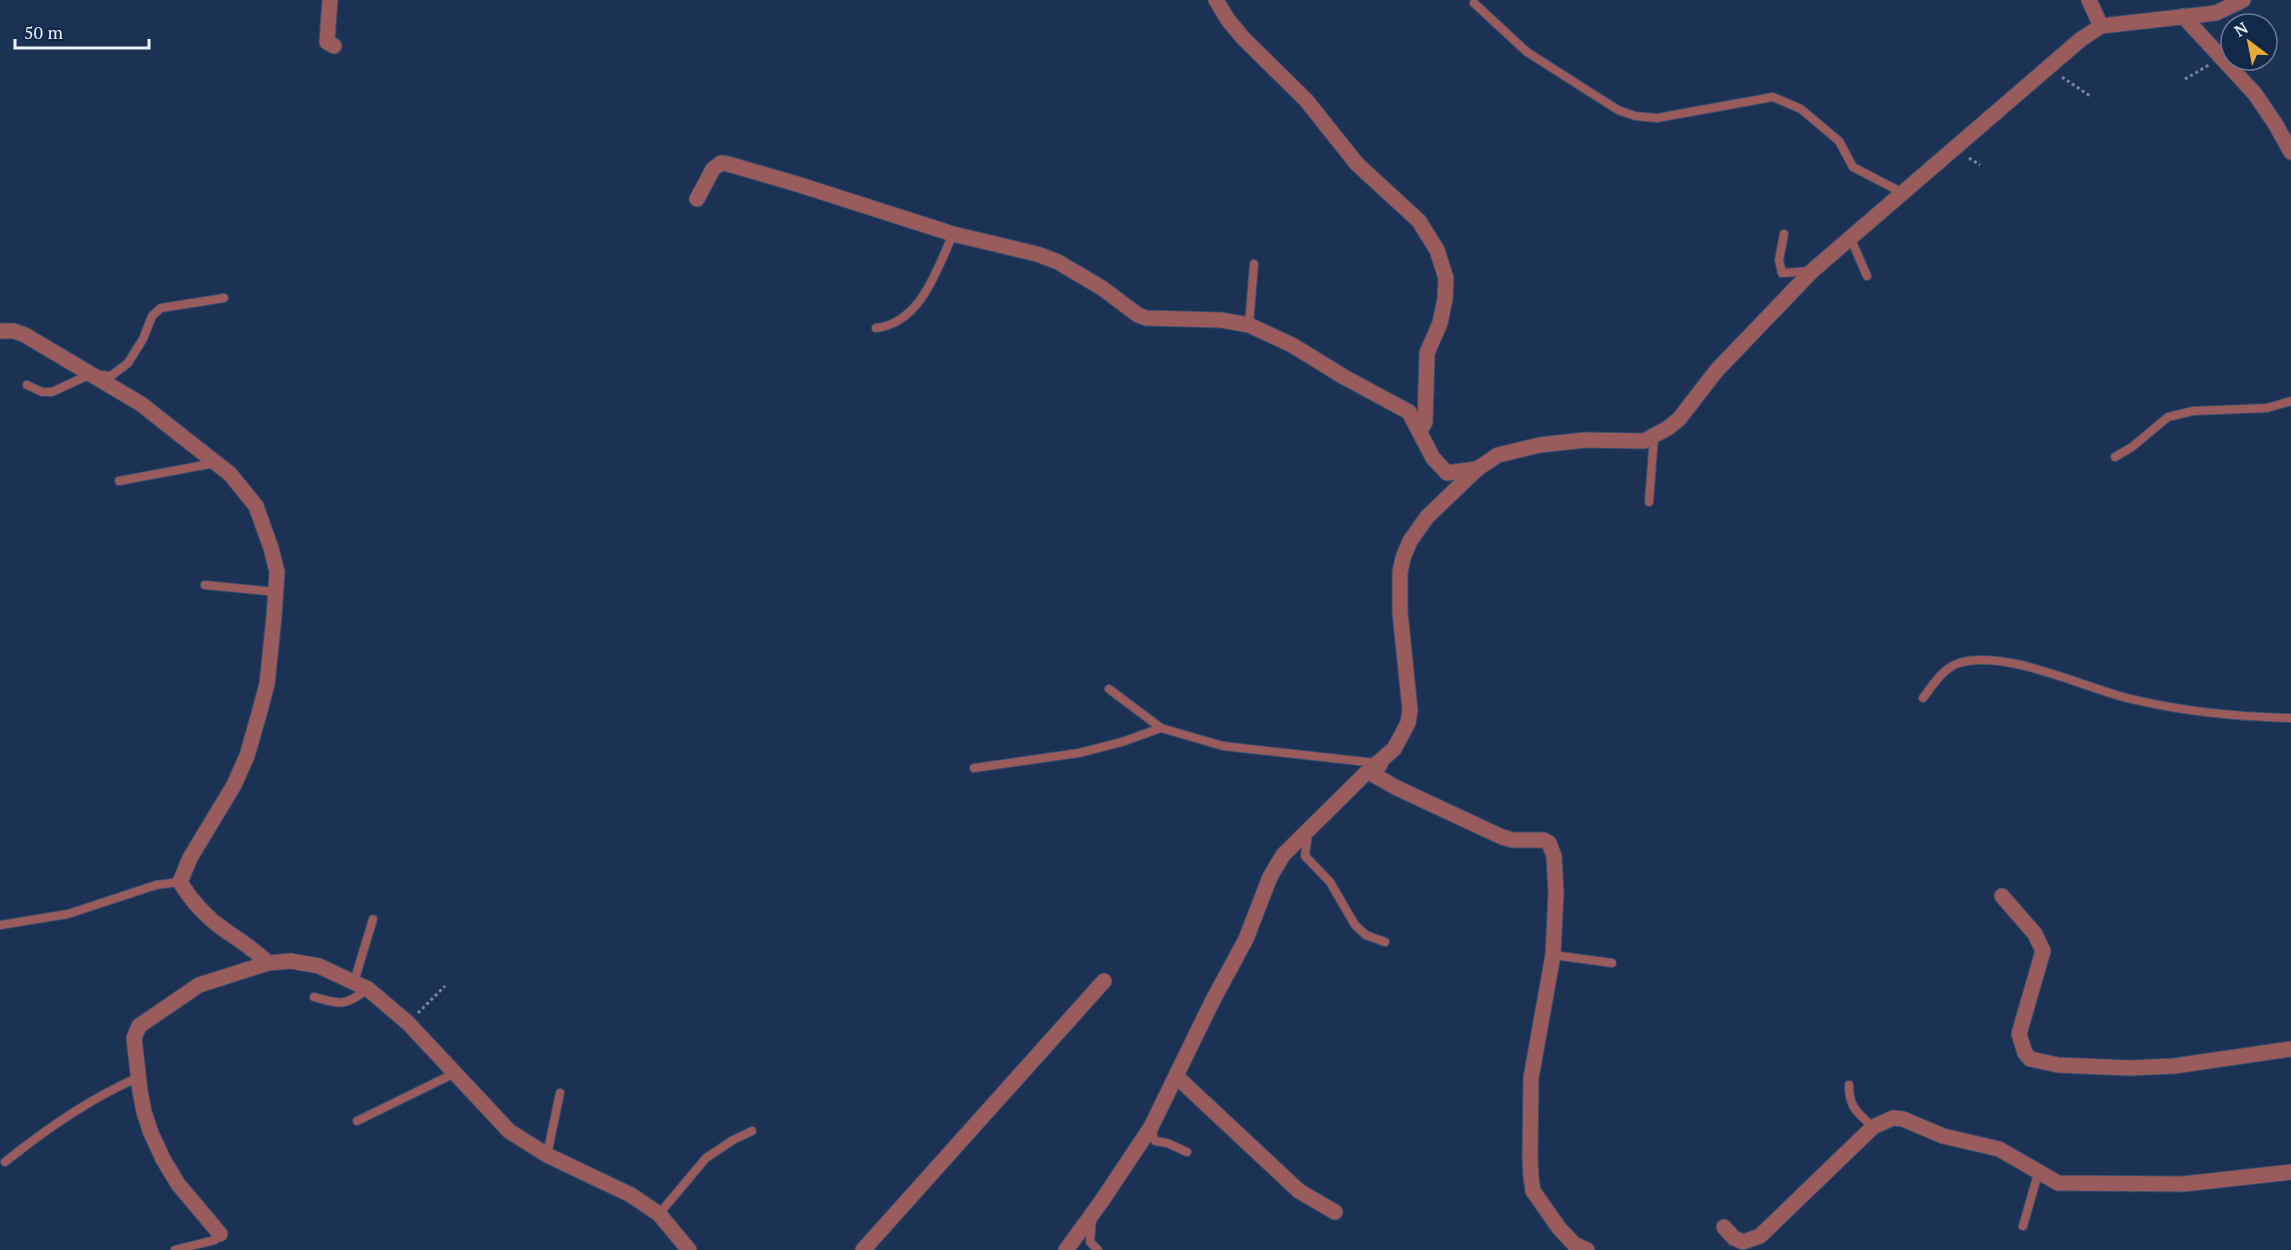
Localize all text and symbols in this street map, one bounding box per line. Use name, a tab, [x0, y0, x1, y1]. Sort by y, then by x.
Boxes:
scale bar	[15, 12, 148, 50]
north arrow	[2219, 12, 2279, 72]
text: N	[2230, 17, 2252, 42]
text: 50 m	[24, 20, 64, 44]

